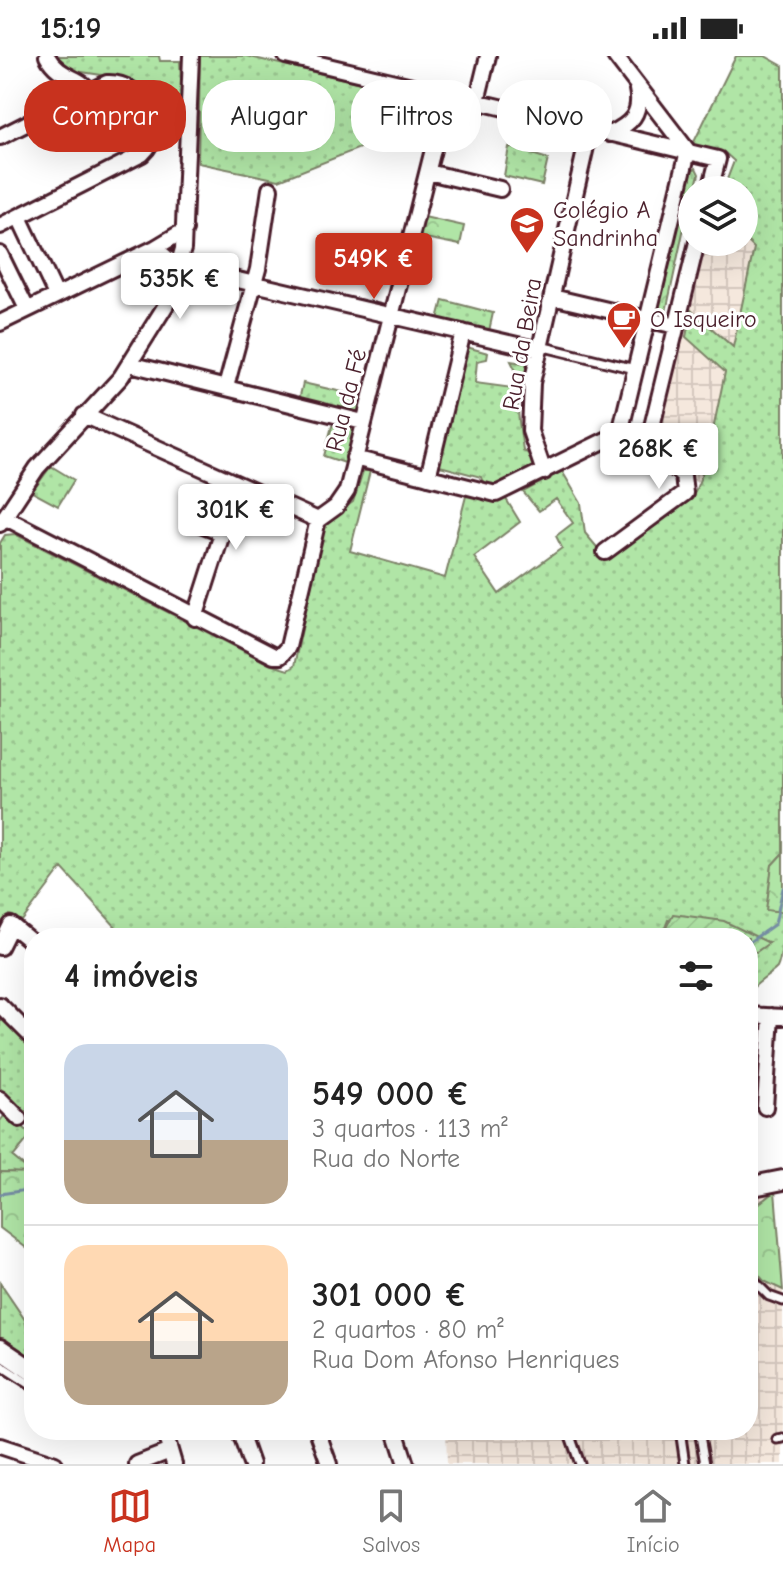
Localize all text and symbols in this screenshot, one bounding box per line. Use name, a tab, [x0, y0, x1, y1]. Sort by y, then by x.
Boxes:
text: 15:19	[40, 11, 101, 46]
chip: Comprar	[24, 80, 186, 152]
chip: Alugar	[202, 80, 335, 152]
chip: Filtros	[351, 80, 481, 152]
chip: Novo	[497, 80, 612, 152]
map controls	[678, 176, 758, 256]
button: layers	[678, 176, 758, 256]
place label: Colégio A Sandrinha	[553, 196, 658, 252]
school or university icon: Colégio A Sandrinha	[508, 205, 546, 255]
pin: 549K €	[309, 233, 439, 301]
text: 549K €	[333, 244, 415, 274]
pin: 535K €	[115, 253, 245, 321]
text: 535K €	[139, 264, 221, 294]
street label: Rua da Beira	[497, 276, 547, 412]
cafe icon: O Isqueiro	[605, 300, 643, 350]
place label: O Isqueiro	[650, 305, 757, 333]
street label: Rua da Fé	[320, 346, 372, 454]
pin: 268K €	[594, 423, 724, 491]
text: 268K €	[618, 434, 700, 464]
pin: 301K €	[171, 484, 301, 552]
text: 301K €	[196, 495, 276, 525]
icon: filters	[674, 954, 718, 998]
text: 4 imóveis	[64, 956, 198, 996]
text: 549 000 €	[312, 1074, 470, 1114]
icon: home	[128, 1076, 224, 1172]
text: 3 quartos · 113 m²	[312, 1114, 508, 1144]
text: Rua do Norte	[312, 1144, 460, 1174]
text: 301 000 €	[312, 1275, 468, 1315]
icon: home	[128, 1277, 224, 1373]
text: 2 quartos · 80 m²	[312, 1315, 504, 1345]
text: Rua Dom Afonso Henriques	[312, 1345, 619, 1375]
tab: Mapa	[103, 1484, 156, 1558]
tab: Salvos	[363, 1484, 420, 1558]
tab: Início	[627, 1484, 680, 1558]

